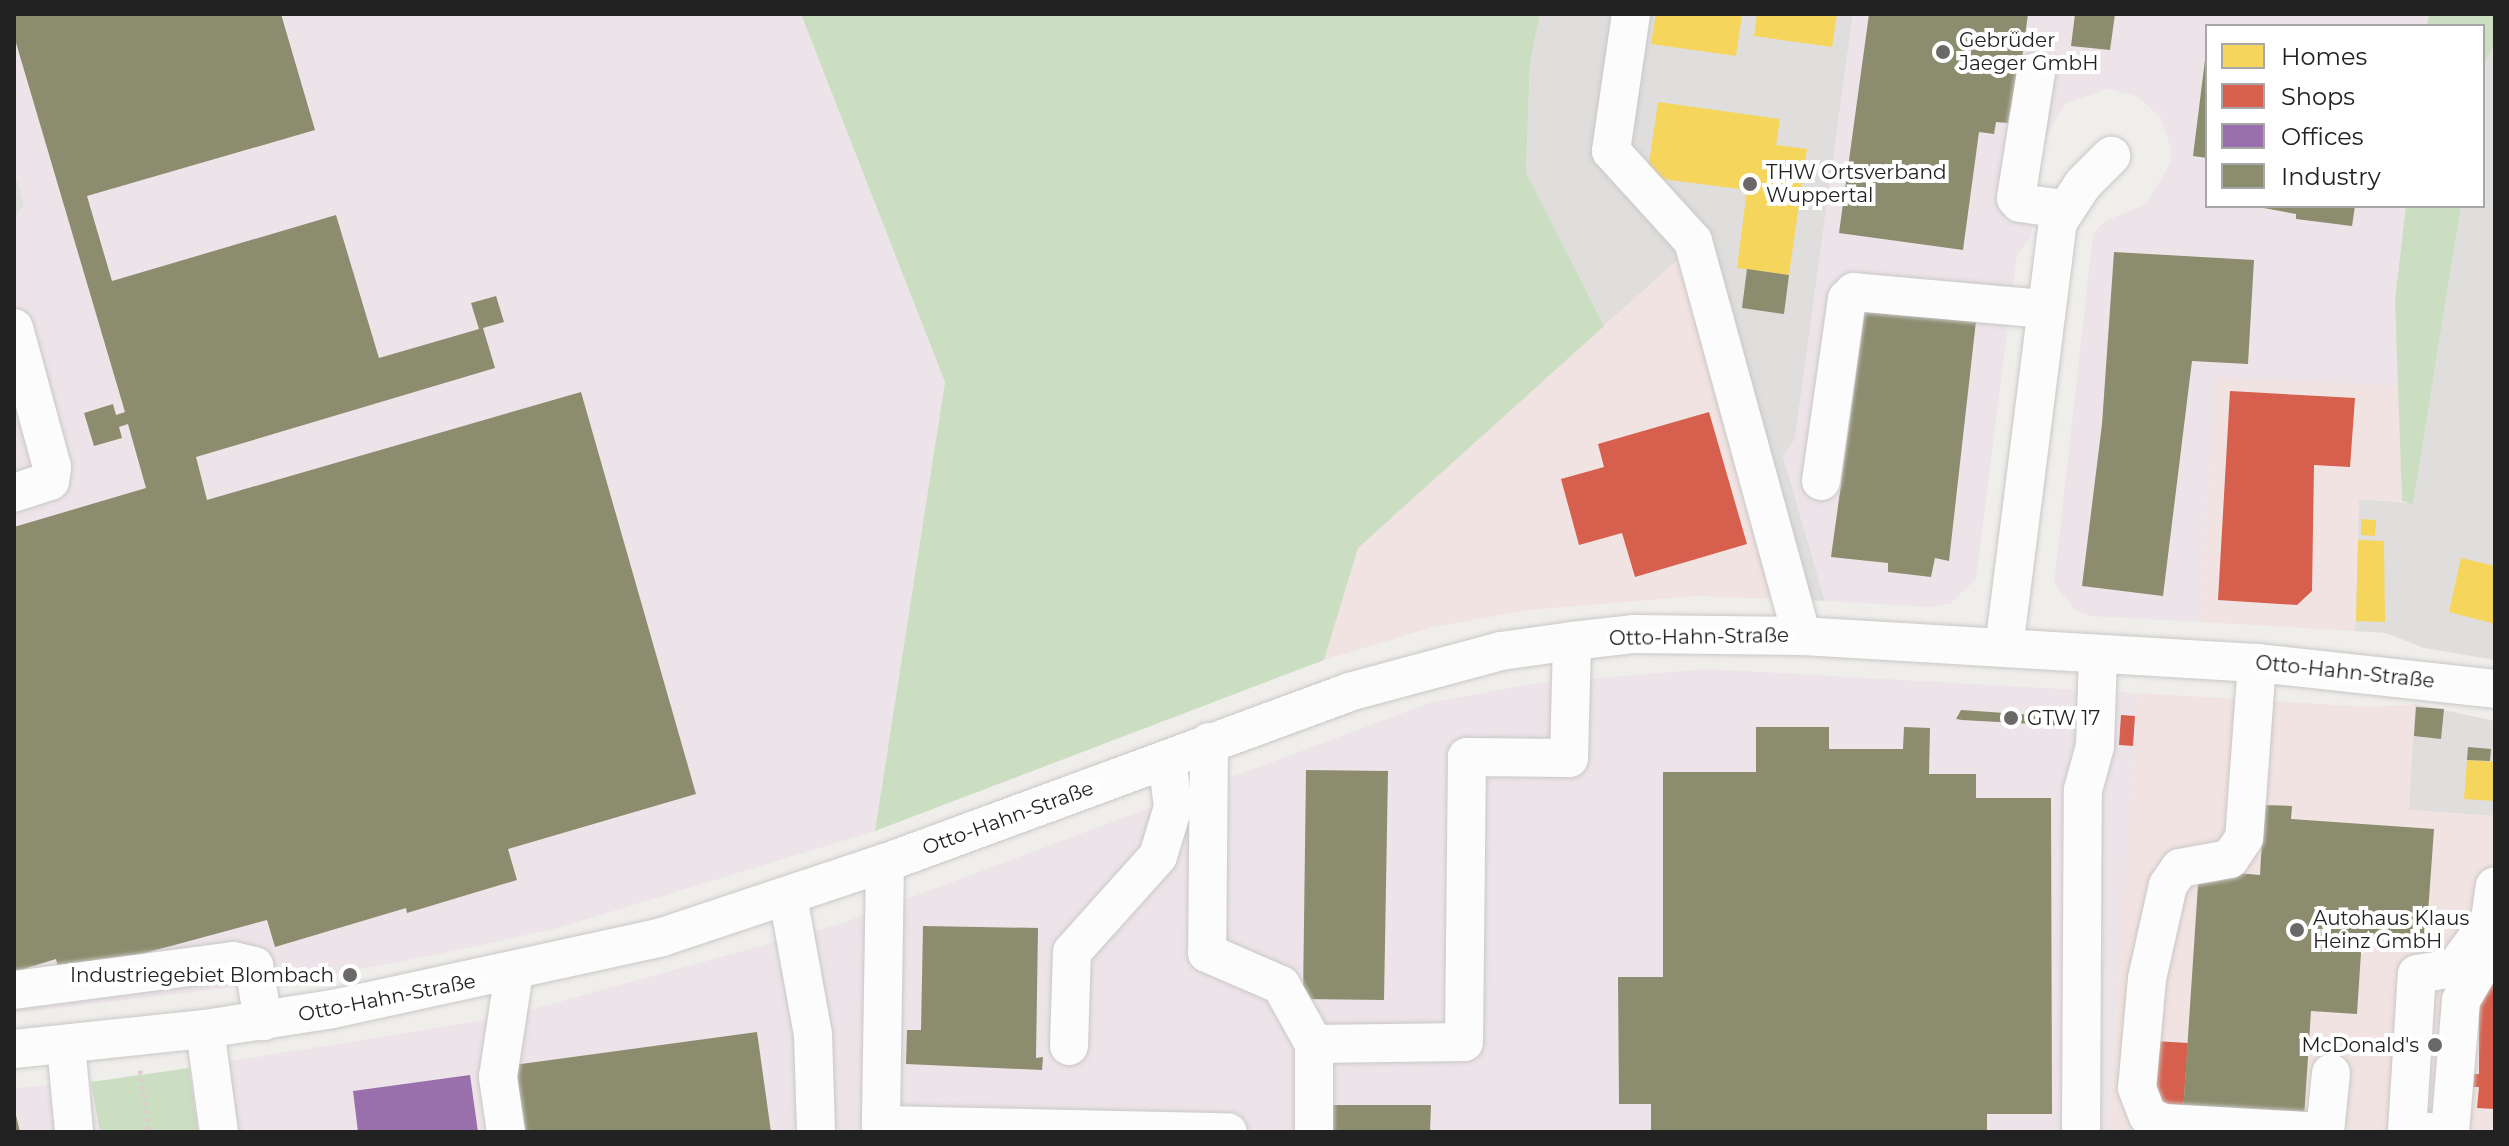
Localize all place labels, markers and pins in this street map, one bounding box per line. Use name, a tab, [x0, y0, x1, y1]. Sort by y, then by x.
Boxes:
place label: Gebrüder Jaeger GmbH	[1959, 28, 2098, 75]
marker: Gebrüder Jaeger GmbH	[1934, 43, 1952, 61]
place label: THW Ortsverband Wuppertal	[1766, 160, 1947, 207]
marker: THW Ortsverband Wuppertal	[1741, 175, 1759, 193]
place label: GTW 17	[2027, 706, 2100, 730]
marker: GTW 17	[2002, 709, 2020, 727]
place label: Autohaus Klaus Heinz GmbH	[2313, 906, 2469, 953]
marker: Autohaus Klaus Heinz GmbH	[2288, 921, 2306, 939]
place label: Industriegebiet Blombach	[70, 963, 334, 987]
marker: Industriegebiet Blombach	[341, 966, 359, 984]
place label: McDonald's	[2302, 1033, 2419, 1057]
marker: McDonald's	[2426, 1036, 2444, 1054]

